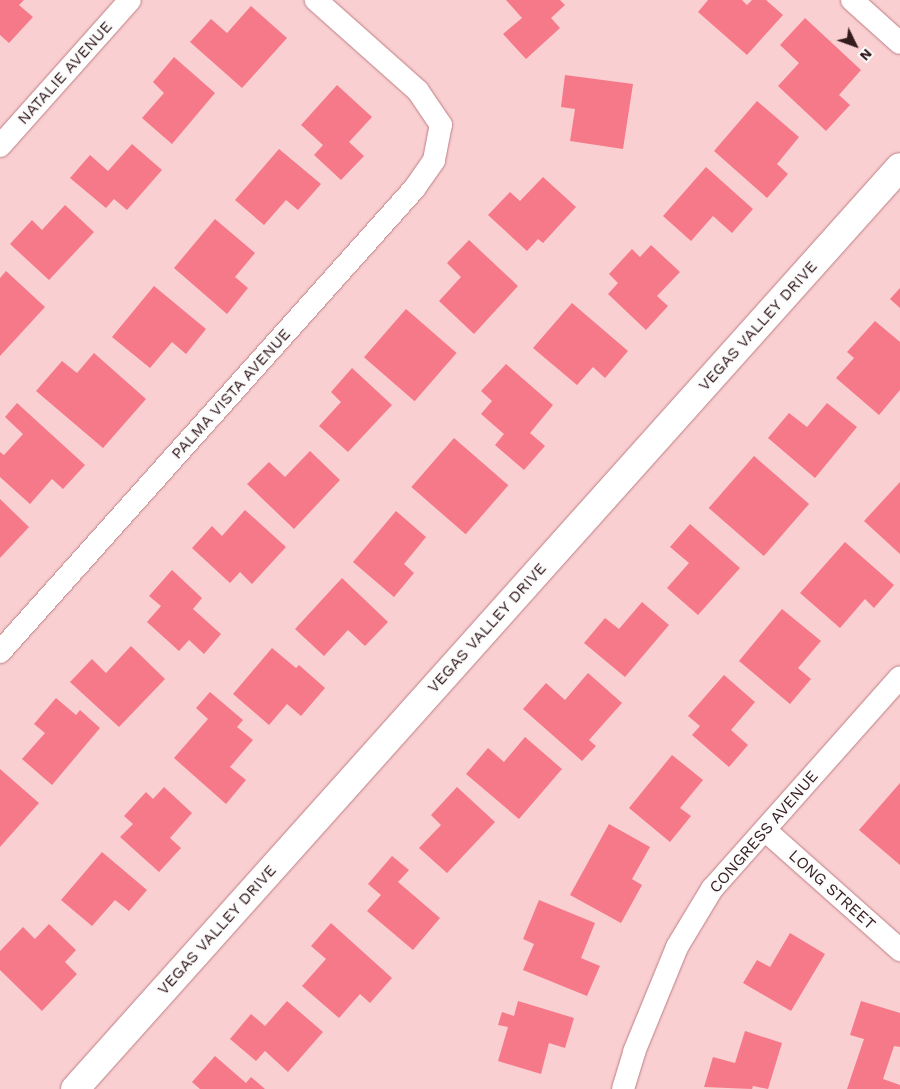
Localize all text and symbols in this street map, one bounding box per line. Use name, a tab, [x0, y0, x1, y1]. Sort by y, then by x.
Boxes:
street label: NATALIE AVENUE	[13, 17, 117, 129]
north arrow	[830, 20, 880, 70]
text: N	[857, 46, 876, 64]
street label: VEGAS VALLEY DRIVE	[694, 257, 822, 395]
street label: PALMA VISTA AVENUE	[167, 324, 295, 464]
street label: VEGAS VALLEY DRIVE	[423, 559, 551, 697]
street label: CONGRESS AVENUE	[705, 767, 823, 897]
street label: LONG STREET	[785, 846, 879, 934]
street label: VEGAS VALLEY DRIVE	[153, 861, 281, 999]

